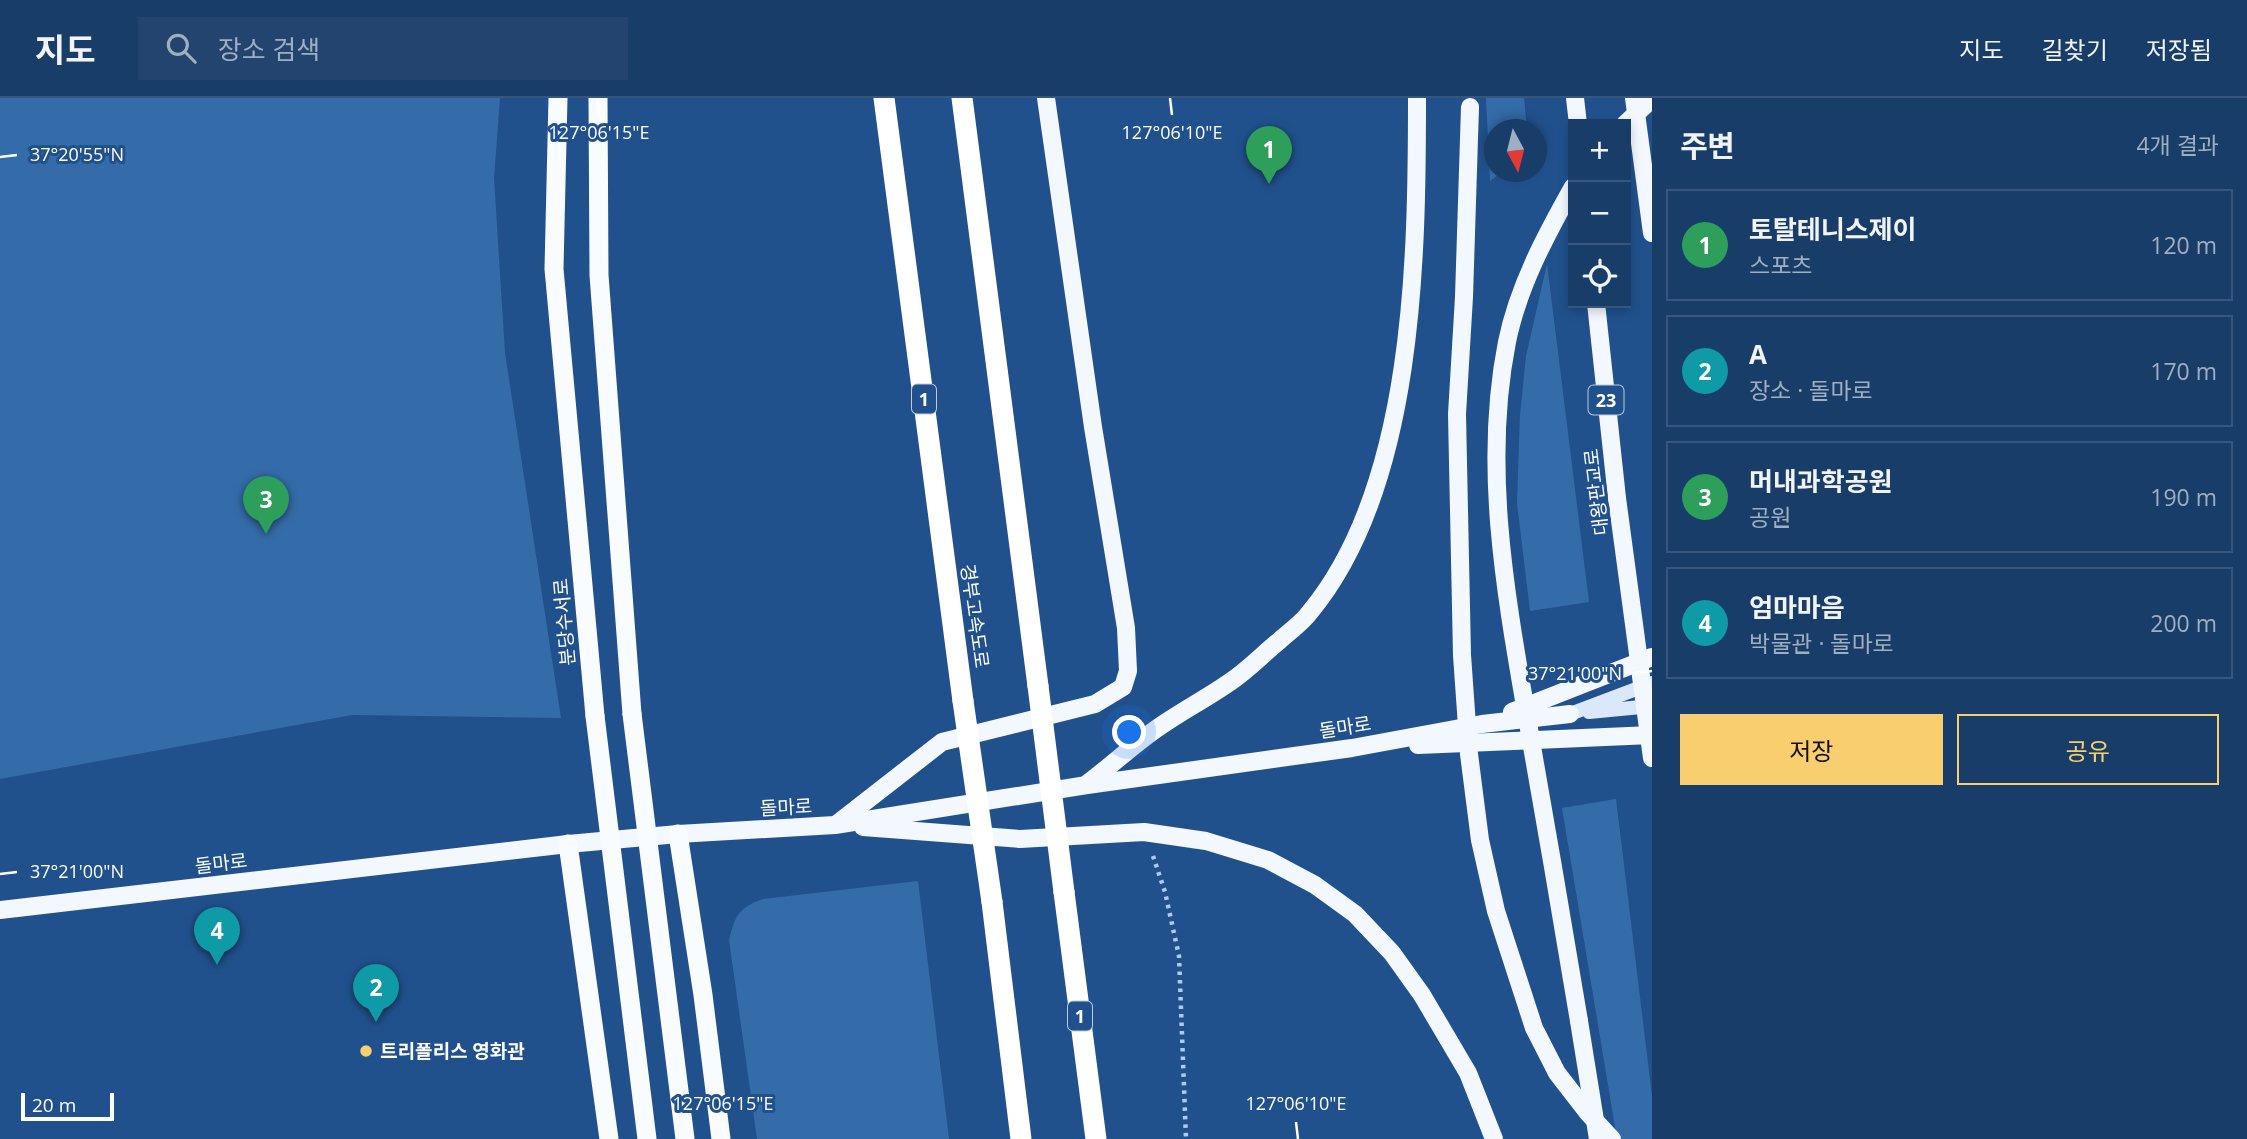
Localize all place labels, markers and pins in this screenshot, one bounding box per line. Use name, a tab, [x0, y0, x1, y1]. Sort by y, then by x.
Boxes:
pin: 1	[1246, 126, 1292, 184]
pin: 3	[243, 476, 289, 534]
pin: 4	[194, 907, 240, 965]
pin: 2	[353, 964, 399, 1022]
place label: 트리폴리스 영화관	[380, 1038, 525, 1064]
marker: 트리폴리스 영화관	[358, 1043, 374, 1059]

